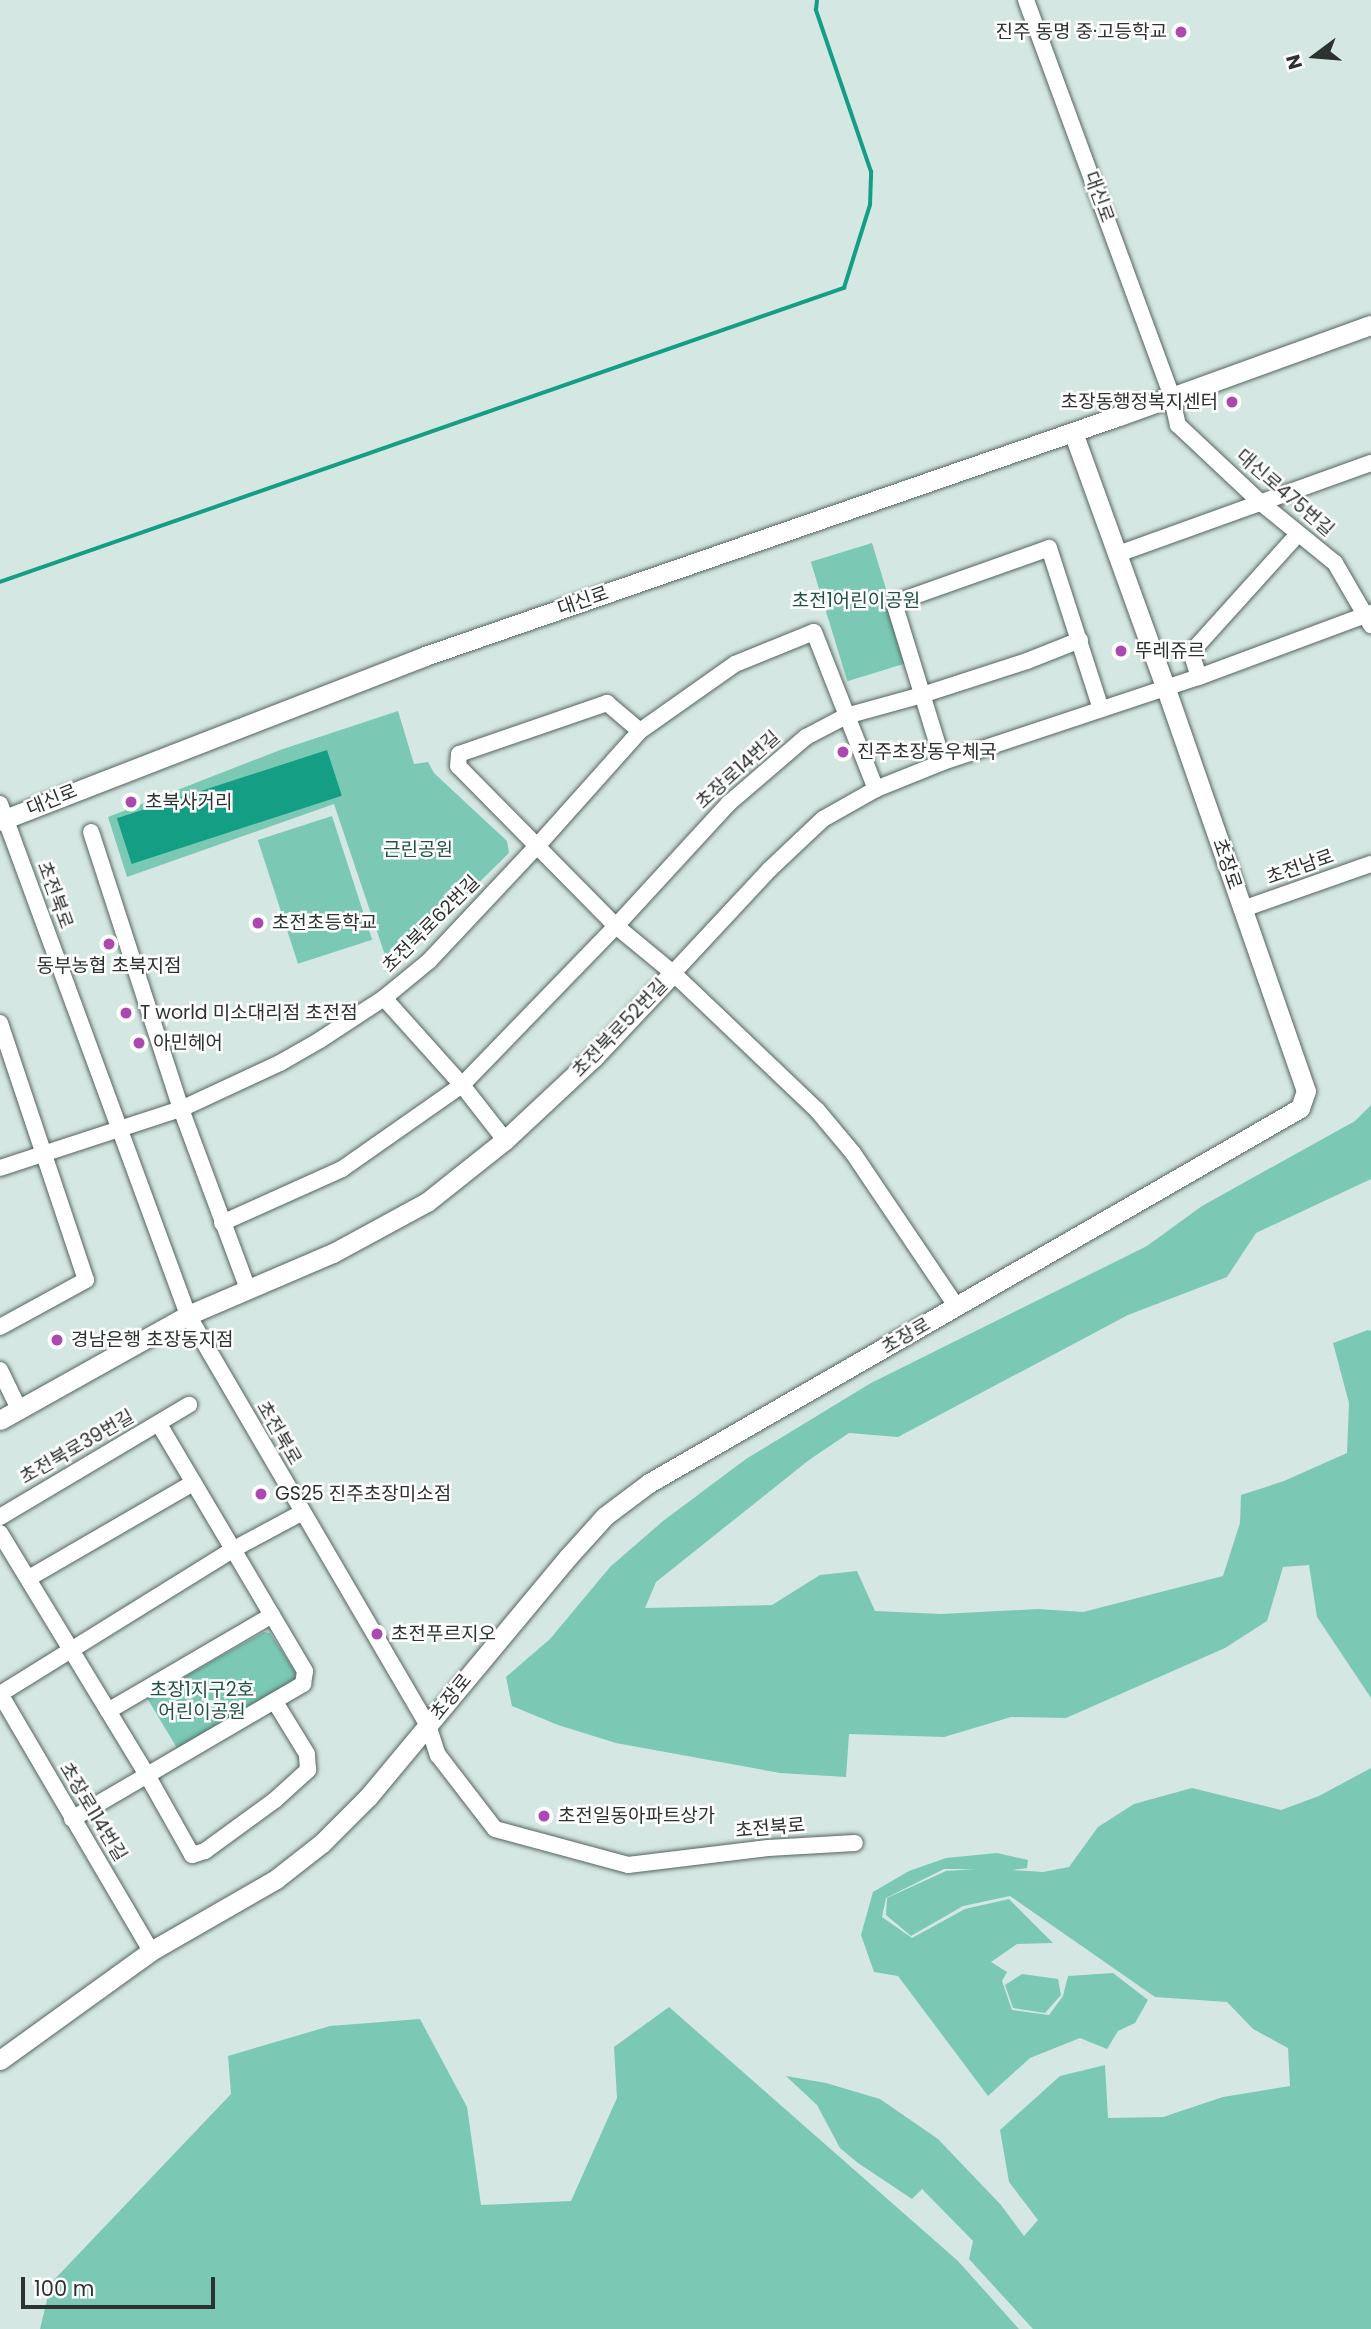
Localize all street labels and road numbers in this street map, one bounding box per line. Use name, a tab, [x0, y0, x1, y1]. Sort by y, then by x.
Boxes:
street label: 대신로	[1079, 168, 1119, 226]
street label: 대신로475번길	[1232, 444, 1338, 542]
street label: 대신로	[554, 582, 612, 620]
street label: 초장로14번길	[691, 726, 785, 814]
street label: 대신로	[23, 780, 81, 820]
street label: 초장로	[1208, 835, 1246, 893]
street label: 초전남로	[1263, 845, 1337, 889]
street label: 초전북로	[32, 858, 78, 932]
street label: 초전북로62번길	[378, 871, 484, 977]
street label: 초전북로52번길	[567, 974, 673, 1082]
street label: 초장로	[878, 1313, 934, 1359]
street label: 초전북로	[252, 1397, 306, 1469]
street label: 초전북로39번길	[16, 1405, 138, 1489]
street label: 초장로	[426, 1669, 476, 1725]
street label: 초장로114번길	[55, 1758, 131, 1866]
street label: 초전북로	[734, 1814, 806, 1842]

